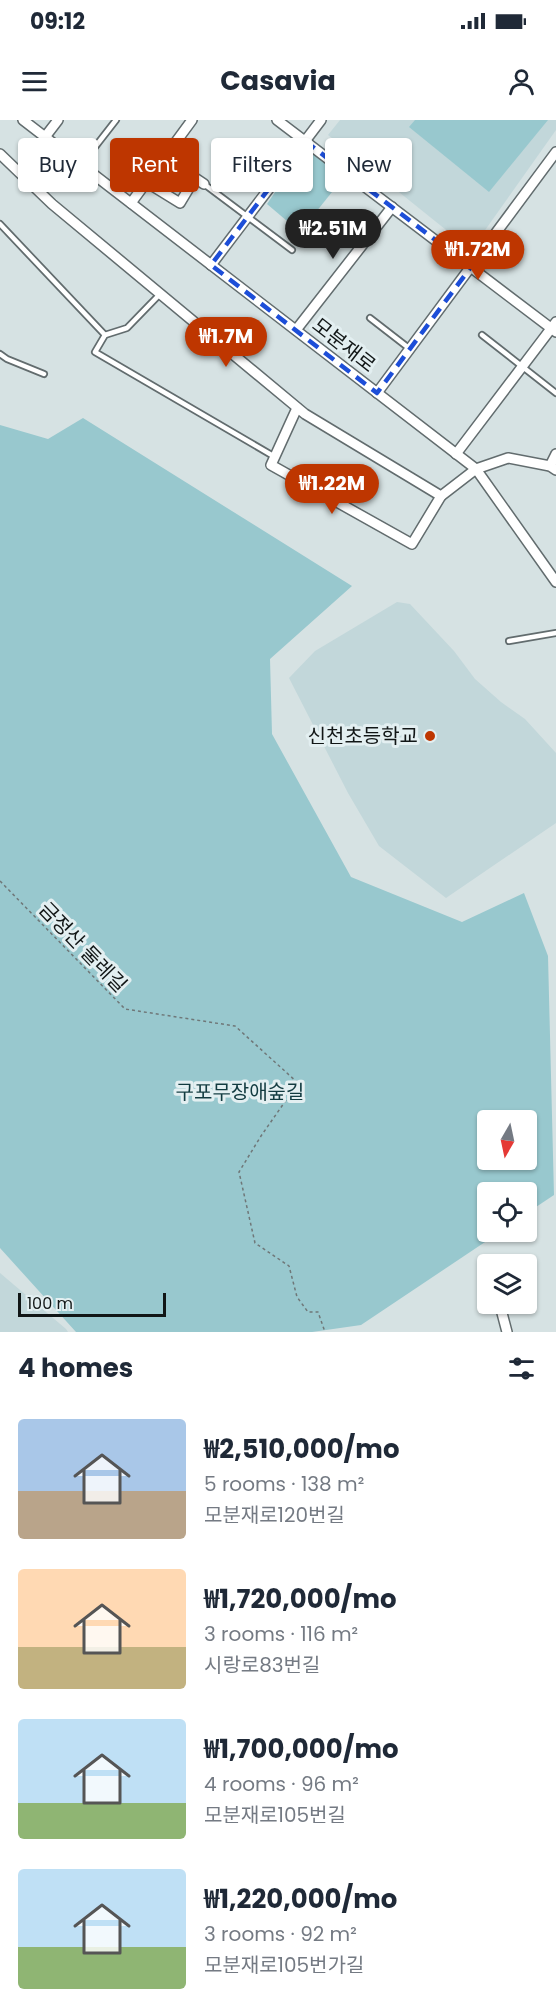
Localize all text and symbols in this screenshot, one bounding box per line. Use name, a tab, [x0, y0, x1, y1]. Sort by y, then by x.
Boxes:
text: 09:12	[30, 6, 85, 37]
text: Casavia	[220, 62, 336, 99]
icon: menu	[18, 65, 51, 98]
icon: person	[505, 65, 538, 98]
chip: Buy	[18, 138, 98, 192]
chip: Rent	[110, 138, 199, 192]
chip: Filters	[211, 138, 313, 192]
chip: New	[325, 138, 412, 192]
pin: ₩2.51M	[284, 209, 382, 260]
text: ₩2.51M	[299, 214, 367, 242]
pin: ₩1.72M	[429, 230, 527, 281]
text: ₩1.72M	[445, 235, 511, 263]
street label: 모분재로	[306, 311, 382, 379]
pin: ₩1.7M	[184, 317, 268, 368]
text: ₩1.7M	[199, 322, 253, 350]
pin: ₩1.22M	[283, 464, 381, 515]
text: ₩1.22M	[299, 469, 365, 497]
place label: 신천초등학교	[308, 722, 418, 750]
marker: 신천초등학교	[423, 729, 437, 743]
street label: 금정산 둘레길	[33, 896, 133, 998]
park label: 구포무장애숲길	[176, 1078, 304, 1106]
north arrow	[477, 1110, 537, 1170]
map controls	[477, 1110, 537, 1314]
button: locate	[477, 1182, 537, 1242]
button: layers	[477, 1254, 537, 1314]
scale bar	[18, 1290, 166, 1318]
text: 100 m	[27, 1292, 73, 1315]
text: 4 homes	[18, 1350, 133, 1386]
icon: filters	[505, 1352, 538, 1385]
text: ₩2,510,000/mo	[204, 1431, 399, 1467]
icon: home	[66, 1443, 138, 1515]
text: 5 rooms · 138 m²	[204, 1470, 364, 1498]
text: 모분재로120번길	[204, 1501, 345, 1529]
text: ₩1,720,000/mo	[204, 1581, 396, 1617]
icon: home	[66, 1593, 138, 1665]
text: 3 rooms · 116 m²	[204, 1620, 358, 1648]
text: 시랑로83번길	[204, 1651, 320, 1679]
text: ₩1,700,000/mo	[204, 1731, 399, 1767]
icon: home	[66, 1743, 138, 1815]
text: 4 rooms · 96 m²	[204, 1770, 359, 1798]
text: 모분재로105번길	[204, 1801, 346, 1829]
text: ₩1,220,000/mo	[204, 1881, 397, 1917]
icon: home	[66, 1893, 138, 1965]
text: 3 rooms · 92 m²	[204, 1920, 357, 1948]
text: 모분재로105번가길	[204, 1951, 364, 1979]

